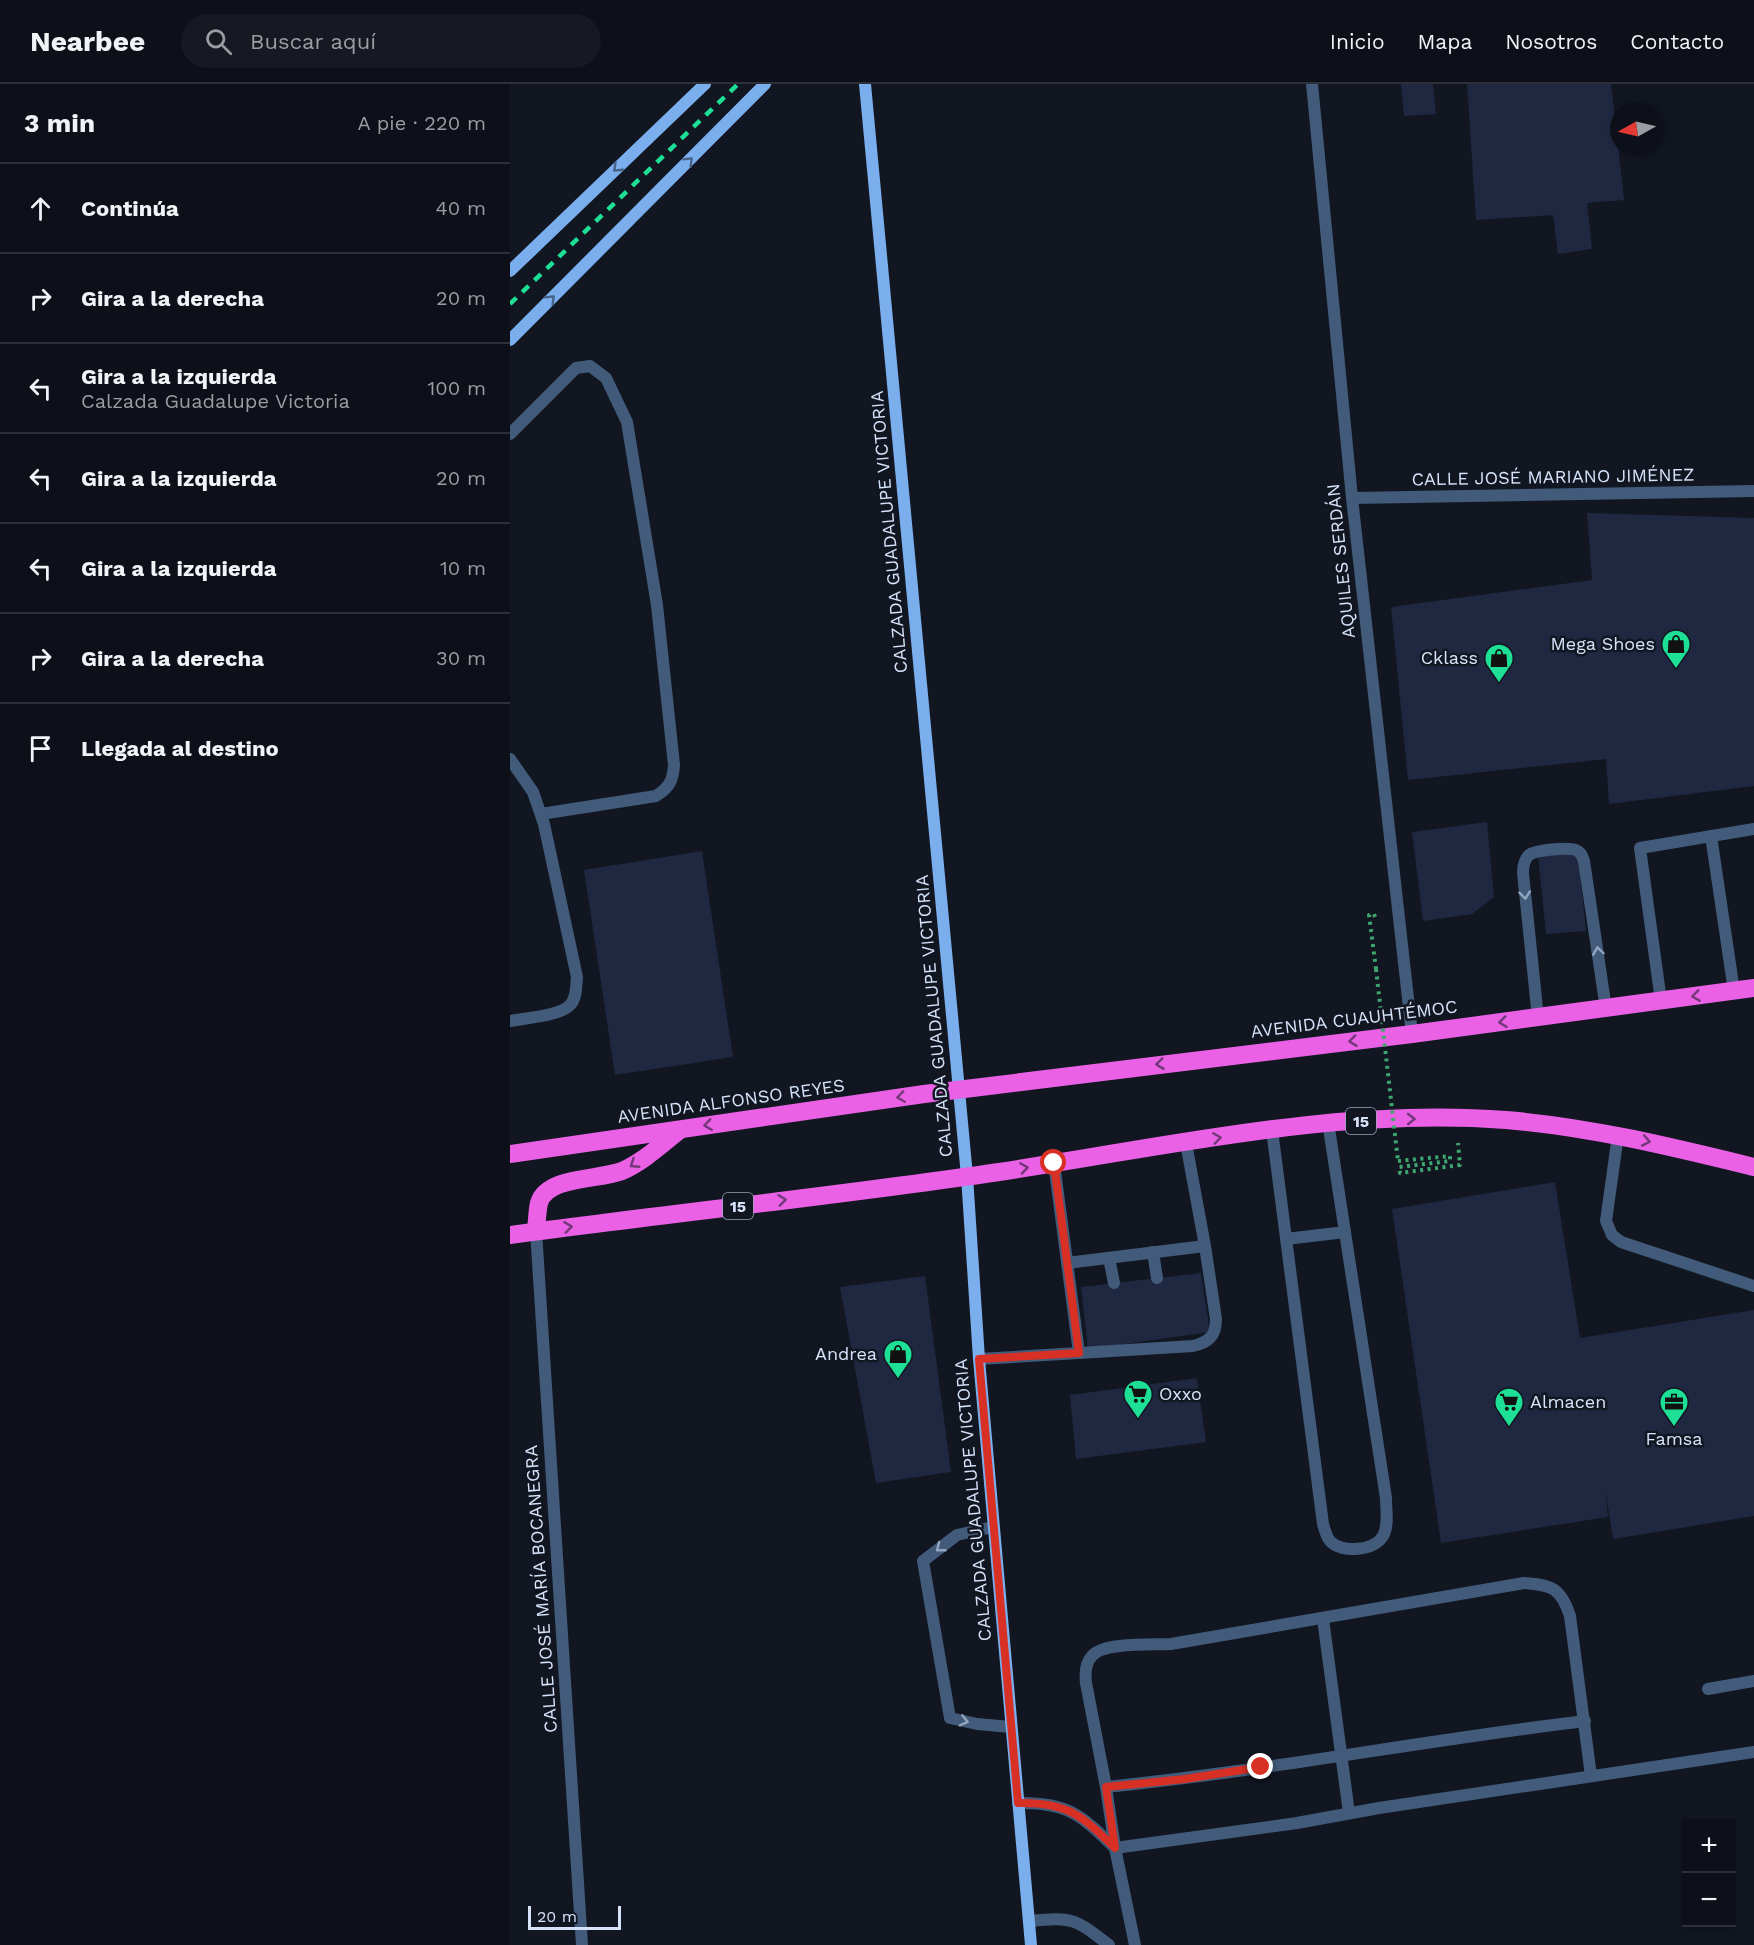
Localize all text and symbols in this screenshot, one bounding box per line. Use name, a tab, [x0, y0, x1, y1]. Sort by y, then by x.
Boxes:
search box	[181, 14, 601, 68]
text: Nearbee	[30, 25, 145, 58]
icon: search	[202, 25, 235, 58]
text: Buscar aquí	[250, 29, 376, 54]
text: Inicio	[1330, 29, 1385, 54]
text: Mapa	[1418, 29, 1472, 54]
text: Nosotros	[1505, 29, 1597, 54]
text: Contacto	[1630, 29, 1724, 54]
north arrow	[1610, 102, 1664, 156]
text: 3 min	[24, 108, 95, 138]
text: A pie · 220 m	[358, 111, 486, 135]
one-way arrow	[682, 157, 693, 168]
one-way arrow	[613, 161, 624, 172]
icon: ahead	[24, 192, 57, 225]
text: Continúa	[81, 196, 179, 221]
text: 40 m	[435, 196, 486, 220]
icon: right	[24, 282, 57, 315]
text: Gira a la derecha	[81, 286, 264, 311]
text: 20 m	[436, 286, 486, 310]
one-way arrow	[544, 295, 555, 306]
text: Gira a la izquierda	[81, 364, 277, 389]
icon: left	[24, 372, 57, 405]
text: 100 m	[427, 376, 486, 400]
text: Calzada Guadalupe Victoria	[81, 389, 350, 413]
street label: CALZADA GUADALUPE VICTORIA	[866, 390, 911, 674]
icon: left	[24, 462, 57, 495]
street label: CALLE JOSÉ MARIANO JIMÉNEZ	[1411, 464, 1695, 489]
text: Gira a la izquierda	[81, 466, 277, 491]
text: 20 m	[436, 466, 486, 490]
street label: AQUILES SERDÁN	[1322, 483, 1359, 640]
icon: left	[24, 552, 57, 585]
text: Gira a la izquierda	[81, 556, 277, 581]
text: 10 m	[440, 556, 486, 580]
shop icon: Mega Shoes	[1660, 628, 1692, 670]
place label: Mega Shoes	[1551, 633, 1655, 654]
icon: right	[24, 642, 57, 675]
shop icon: Cklass	[1483, 642, 1515, 684]
text: Gira a la derecha	[81, 646, 264, 671]
text: 30 m	[436, 646, 486, 670]
place label: Cklass	[1421, 647, 1478, 668]
icon: arrive	[24, 732, 57, 765]
text: Llegada al destino	[81, 736, 279, 761]
street label: CALZADA GUADALUPE VICTORIA	[911, 874, 956, 1158]
one-way arrow	[1518, 891, 1531, 900]
one-way arrow	[1592, 946, 1604, 955]
one-way arrow	[1691, 990, 1701, 1002]
street label: AVENIDA CUAUHTÉMOC	[1249, 995, 1458, 1042]
one-way arrow	[1498, 1016, 1507, 1028]
one-way arrow	[1349, 1034, 1358, 1047]
one-way arrow	[1155, 1058, 1164, 1070]
street label: AVENIDA ALFONSO REYES	[616, 1074, 846, 1127]
one-way arrow	[896, 1090, 906, 1103]
road number: 15	[1346, 1108, 1376, 1134]
one-way arrow	[1406, 1113, 1415, 1125]
one-way arrow	[703, 1119, 712, 1131]
one-way arrow	[1213, 1133, 1222, 1145]
one-way arrow	[1641, 1134, 1651, 1147]
route start	[1040, 1149, 1066, 1175]
one-way arrow	[630, 1156, 640, 1168]
one-way arrow	[1019, 1162, 1029, 1175]
road number: 15	[723, 1193, 753, 1219]
one-way arrow	[778, 1195, 787, 1207]
one-way arrow	[563, 1222, 573, 1234]
shop icon: Andrea	[882, 1338, 914, 1380]
place label: Andrea	[815, 1343, 877, 1364]
street label: CALZADA GUADALUPE VICTORIA	[950, 1358, 995, 1642]
supermarket icon: Oxxo	[1122, 1378, 1154, 1420]
place label: Oxxo	[1159, 1383, 1202, 1404]
supermarket icon: Almacen	[1493, 1386, 1525, 1428]
office icon: Famsa	[1658, 1386, 1690, 1428]
place label: Almacen	[1530, 1391, 1606, 1412]
place label: Famsa	[1645, 1428, 1703, 1449]
street label: CALLE JOSÉ MARÍA BOCANEGRA	[520, 1444, 561, 1734]
one-way arrow	[936, 1540, 947, 1551]
one-way arrow	[959, 1714, 969, 1727]
route end	[1247, 1753, 1273, 1779]
map controls	[1682, 1819, 1736, 1927]
button: +	[1682, 1819, 1736, 1873]
button: −	[1682, 1873, 1736, 1927]
scale bar	[528, 1903, 621, 1930]
text: 20 m	[537, 1907, 577, 1926]

